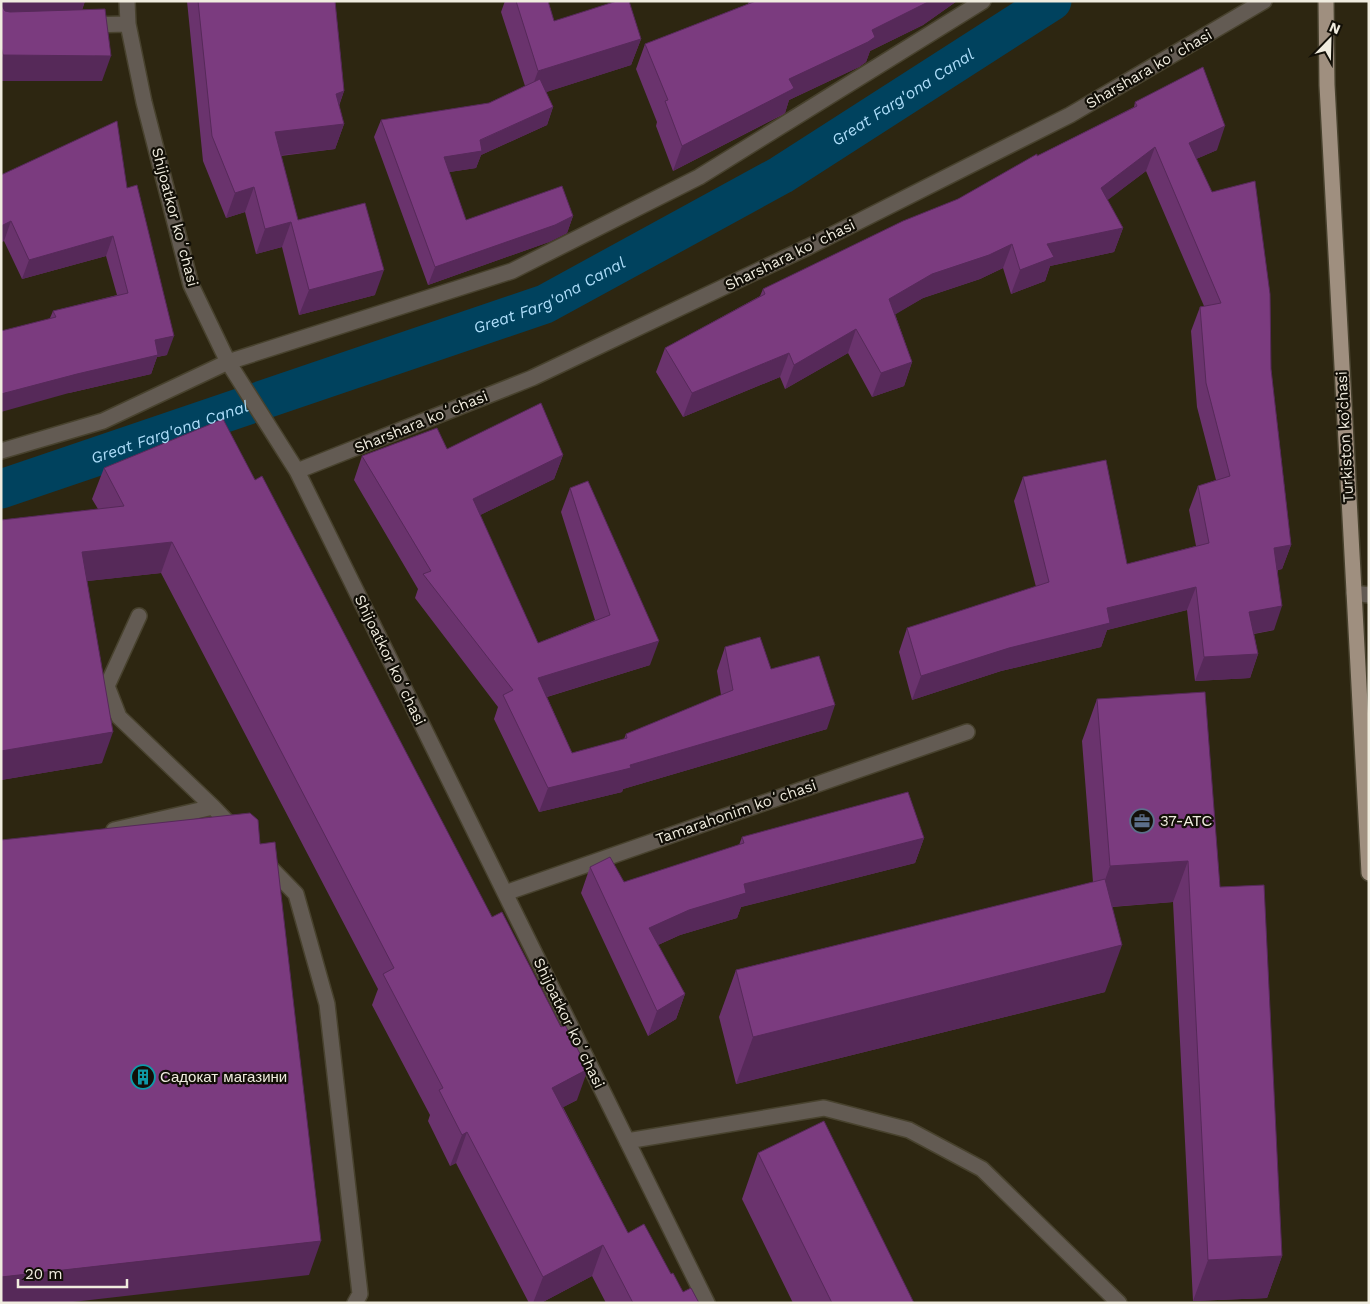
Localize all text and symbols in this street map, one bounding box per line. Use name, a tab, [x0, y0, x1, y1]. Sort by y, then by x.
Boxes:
north arrow	[1305, 15, 1355, 65]
text: N	[1327, 19, 1343, 37]
street label: Sharshara koʻchasi	[1083, 26, 1215, 112]
water label: Great Farg'ona Canal	[828, 44, 977, 150]
street label: Shijoatkor koʻchasi	[148, 146, 202, 288]
street label: Sharshara koʻchasi	[722, 216, 858, 294]
water label: Great Farg'ona Canal	[471, 252, 629, 337]
street label: Turkiston ko’chasi	[1333, 371, 1357, 503]
street label: Sharshara koʻchasi	[352, 387, 490, 457]
water label: Great Farg'ona Canal	[88, 396, 251, 467]
street label: Shijoatkor koʻchasi	[351, 592, 429, 728]
street label: Tamarahonim koʻchasi	[653, 776, 819, 848]
office icon: 37-АТС	[1129, 808, 1155, 834]
place label: 37-АТС	[1160, 812, 1212, 830]
street label: Shijoatkor koʻchasi	[530, 955, 608, 1091]
building icon: Садокат магазини	[130, 1064, 156, 1090]
place label: Садокат магазини	[160, 1068, 287, 1086]
scale bar	[18, 1256, 126, 1288]
text: 20 m	[25, 1265, 63, 1283]

